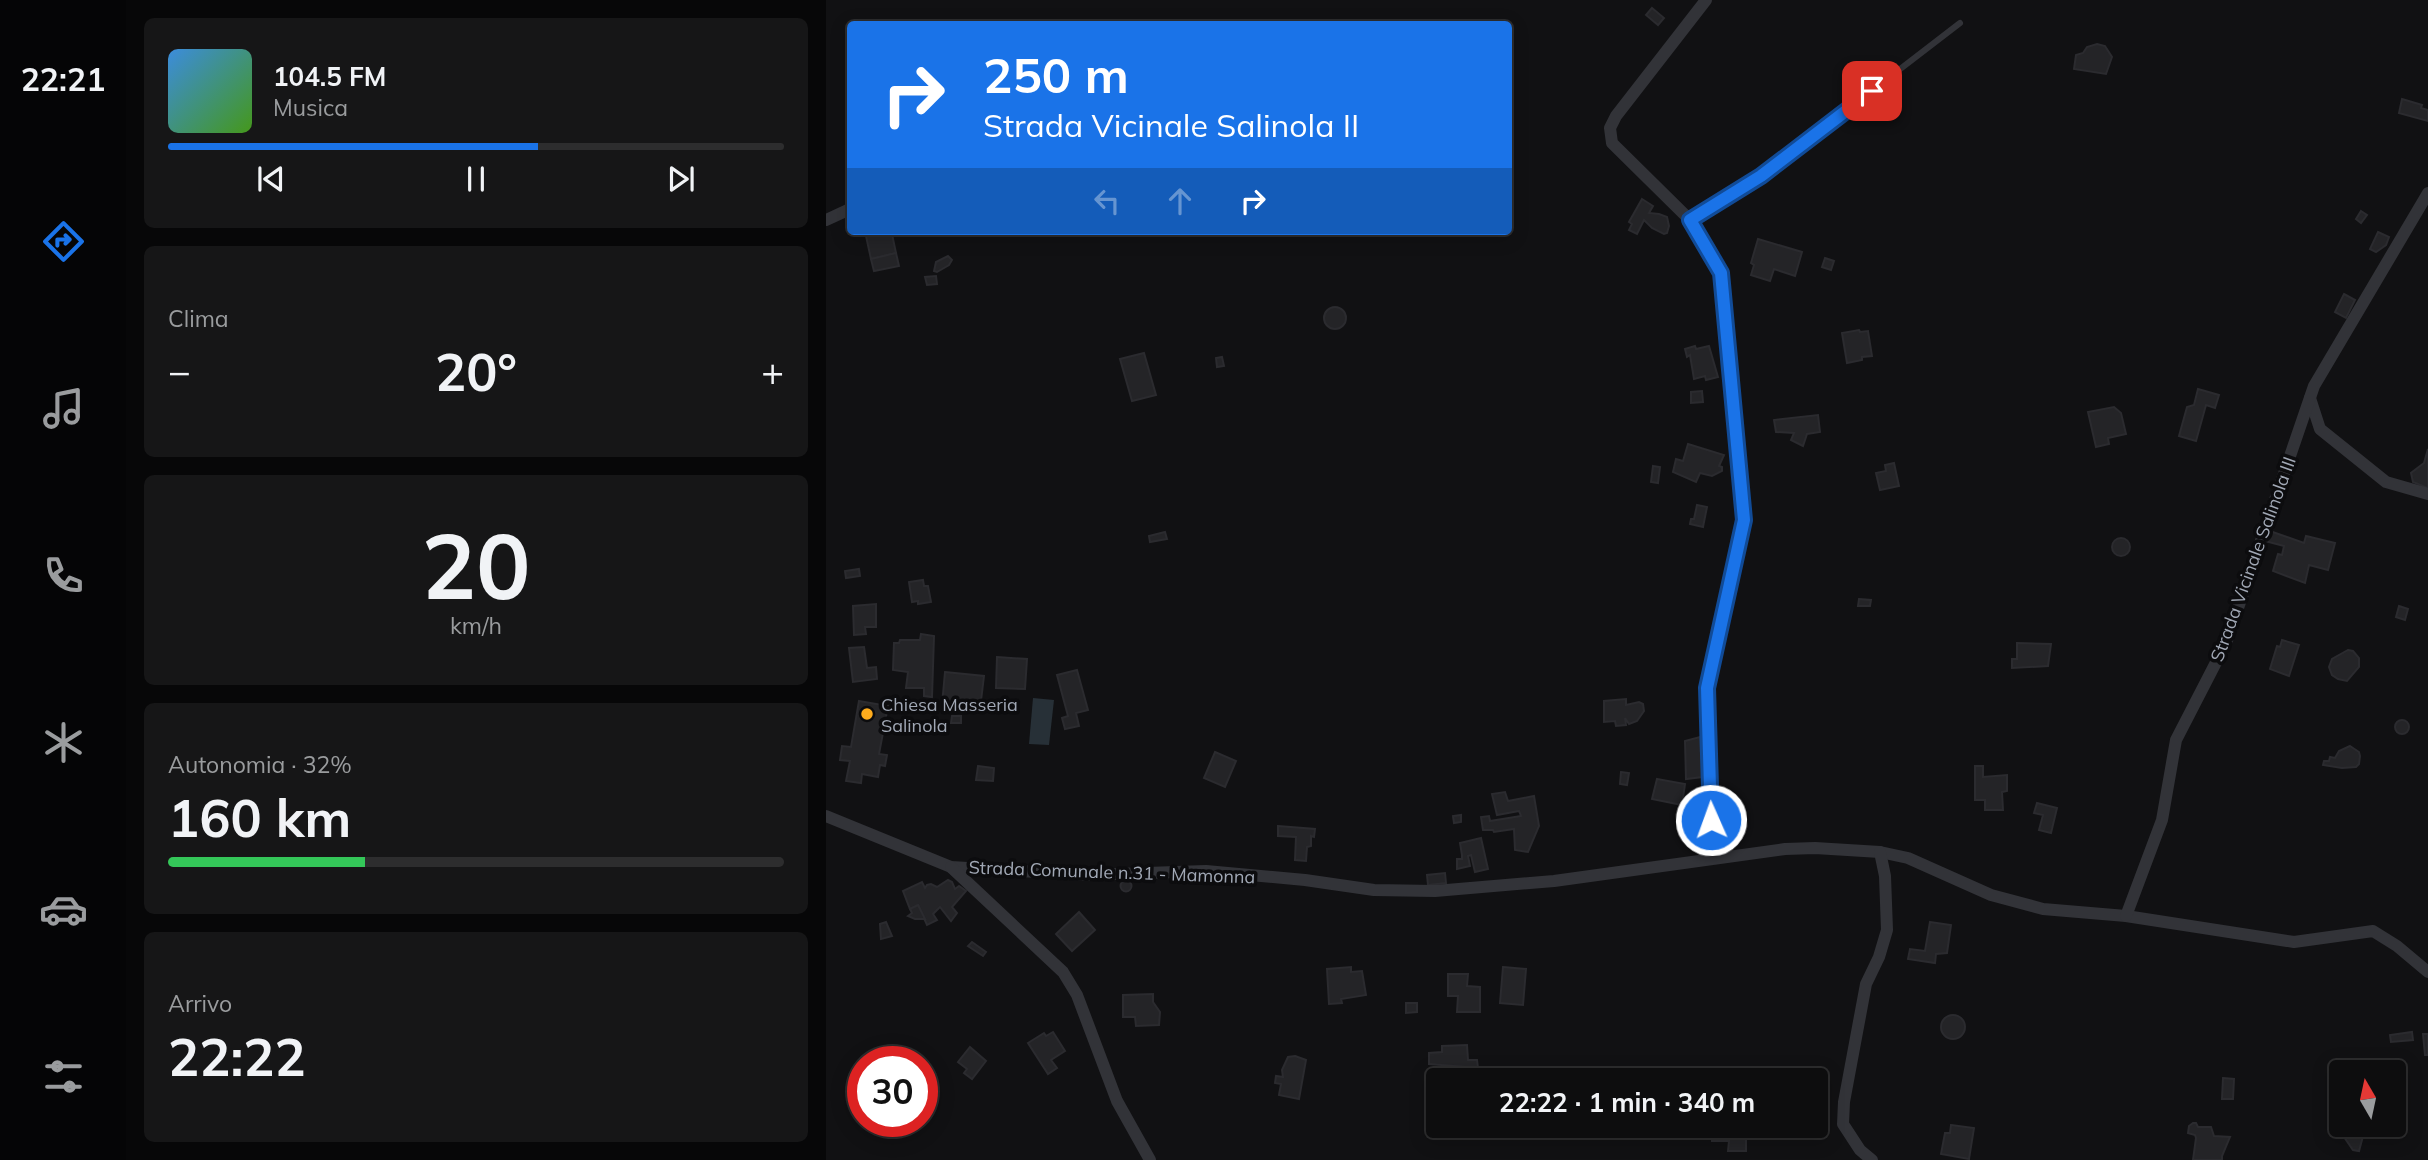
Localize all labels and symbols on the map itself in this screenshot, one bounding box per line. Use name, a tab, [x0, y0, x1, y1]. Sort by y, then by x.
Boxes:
pin	[1842, 61, 1902, 121]
street label: Strada Vicinale Salinola III	[2205, 453, 2301, 665]
place label: Chiesa Masseria Salinola	[881, 693, 1018, 737]
marker: Chiesa Masseria Salinola	[859, 706, 875, 722]
position arrow	[1674, 783, 1748, 857]
street label: Strada Comunale n.31 - Mamonna	[968, 856, 1256, 888]
speed limit sign: 30	[847, 1046, 938, 1137]
north arrow	[2329, 1060, 2406, 1138]

